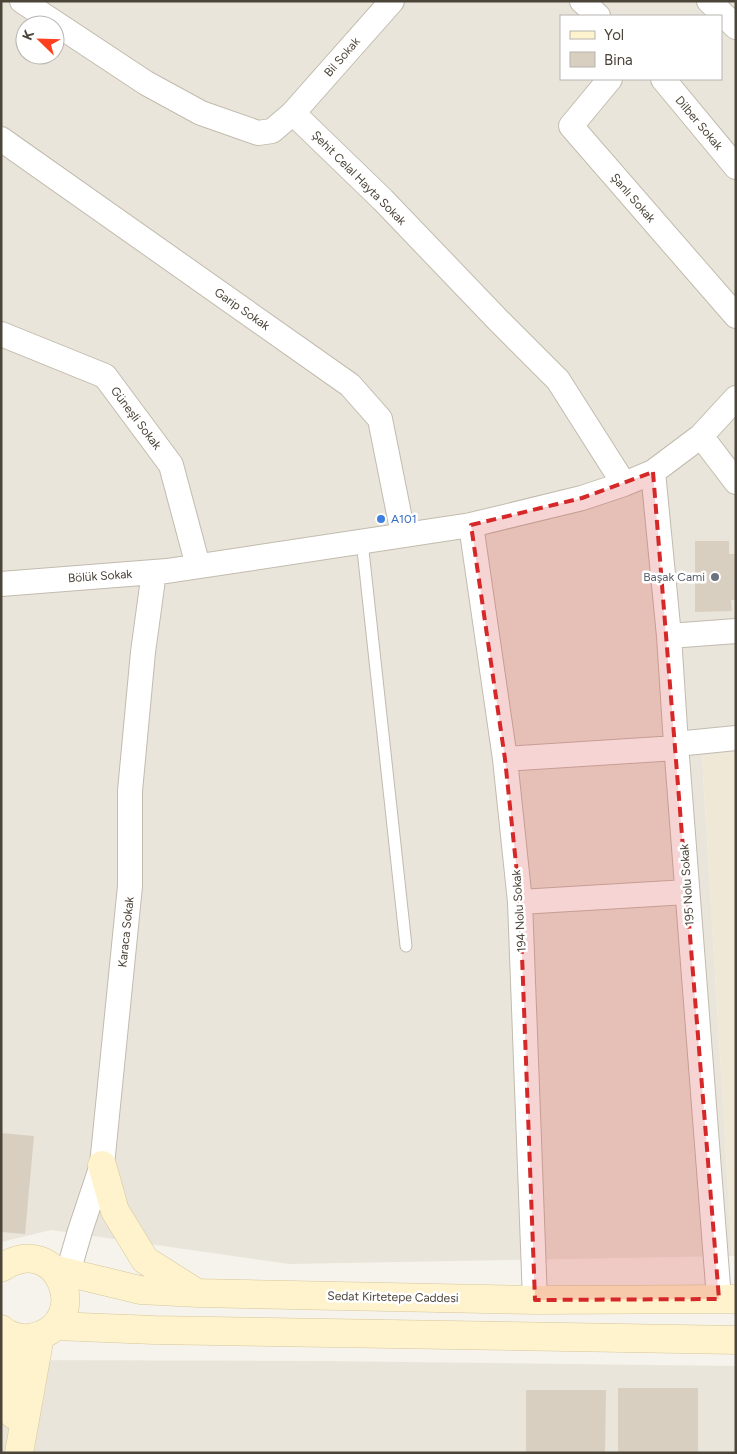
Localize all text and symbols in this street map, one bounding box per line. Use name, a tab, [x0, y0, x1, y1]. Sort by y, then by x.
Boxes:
north arrow	[15, 15, 65, 65]
legend	[560, 15, 722, 80]
text: Yol	[604, 26, 624, 44]
text: K	[19, 27, 38, 43]
street label: Bil Sokak	[321, 34, 363, 80]
text: Bina	[604, 51, 633, 69]
street label: Dilber Sokak	[672, 93, 726, 153]
street label: Şehit Celal Hayta Sokak	[309, 128, 409, 228]
street label: Şanlı Sokak	[608, 171, 658, 226]
street label: Garip Sokak	[212, 285, 272, 333]
street label: Güneşli Sokak	[108, 384, 164, 452]
place label: A101	[391, 512, 417, 526]
marker: A101	[375, 513, 387, 525]
street label: Bölük Sokak	[67, 567, 133, 585]
place label: Başak Cami	[643, 570, 705, 584]
marker: Başak Cami	[709, 571, 721, 583]
street label: 195 Nolu Sokak	[677, 843, 697, 926]
street label: 194 Nolu Sokak	[509, 869, 529, 953]
street label: Karaca Sokak	[115, 896, 137, 968]
street label: Sedat Kirtetepe Caddesi	[327, 1289, 459, 1305]

